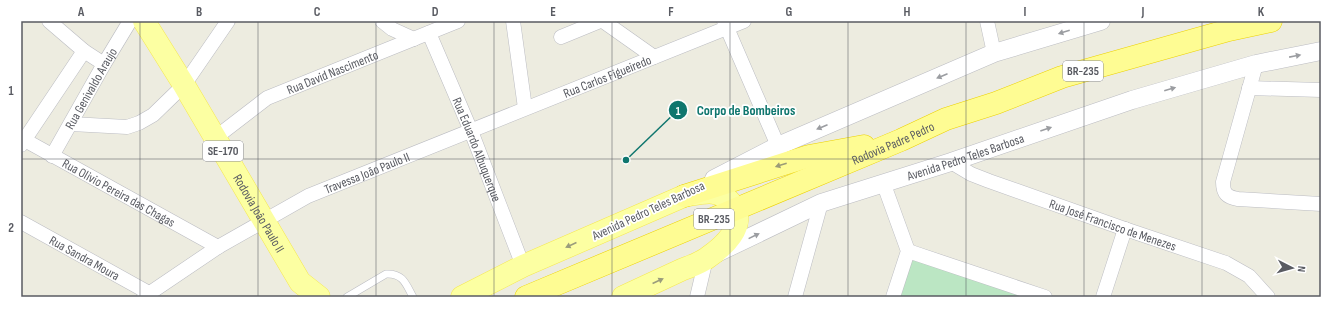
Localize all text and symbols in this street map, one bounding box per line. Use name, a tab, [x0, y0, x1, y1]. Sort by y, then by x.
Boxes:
text: A	[77, 4, 85, 20]
text: B	[196, 4, 202, 20]
text: C	[314, 4, 321, 20]
text: D	[432, 4, 439, 20]
text: E	[550, 4, 556, 20]
text: F	[668, 4, 674, 20]
text: G	[786, 4, 793, 20]
text: H	[904, 4, 911, 20]
text: I	[1024, 4, 1027, 20]
text: J	[1141, 4, 1145, 20]
text: K	[1258, 4, 1265, 20]
one-way arrow	[1058, 29, 1070, 35]
street label: Rua Genivaldo Araujo	[62, 45, 121, 132]
street label: Rua David Nascimento	[285, 47, 381, 98]
street label: Rua Carlos Figueiredo	[561, 52, 654, 102]
one-way arrow	[1289, 53, 1302, 59]
road number: BR-235	[1063, 61, 1103, 81]
one-way arrow	[936, 73, 947, 79]
text: 1	[8, 83, 14, 99]
one-way arrow	[1164, 86, 1176, 92]
street label: Rua Eduardo Albuquerque	[449, 95, 504, 204]
callout: Corpo de Bombeiros	[668, 97, 803, 123]
text: Corpo de Bombeiros	[697, 102, 795, 119]
text: 1	[676, 104, 681, 119]
street label: Rodovia Padre Pedro	[850, 119, 937, 169]
one-way arrow	[816, 124, 828, 130]
one-way arrow	[1041, 126, 1053, 132]
street label: Avenida Pedro Teles Barbosa	[904, 131, 1026, 185]
road number: SE-170	[203, 141, 243, 161]
street label: Travessa João Paulo II	[322, 149, 412, 198]
street label: Rua Olivio Pereira das Chagas	[59, 156, 178, 231]
one-way arrow	[774, 162, 786, 168]
street label: Rodovia João Paulo II	[229, 171, 288, 255]
street label: Avenida Pedro Teles Barbosa	[589, 178, 707, 244]
street label: Rua José Francisco de Menezes	[1047, 196, 1179, 255]
road number: BR-235	[694, 209, 734, 229]
text: 2	[8, 220, 14, 236]
street label: Rua Sandra Moura	[46, 232, 122, 284]
one-way arrow	[748, 233, 759, 239]
one-way arrow	[566, 242, 577, 248]
north arrow	[1272, 248, 1312, 288]
text: N	[1295, 265, 1308, 273]
one-way arrow	[653, 278, 664, 284]

